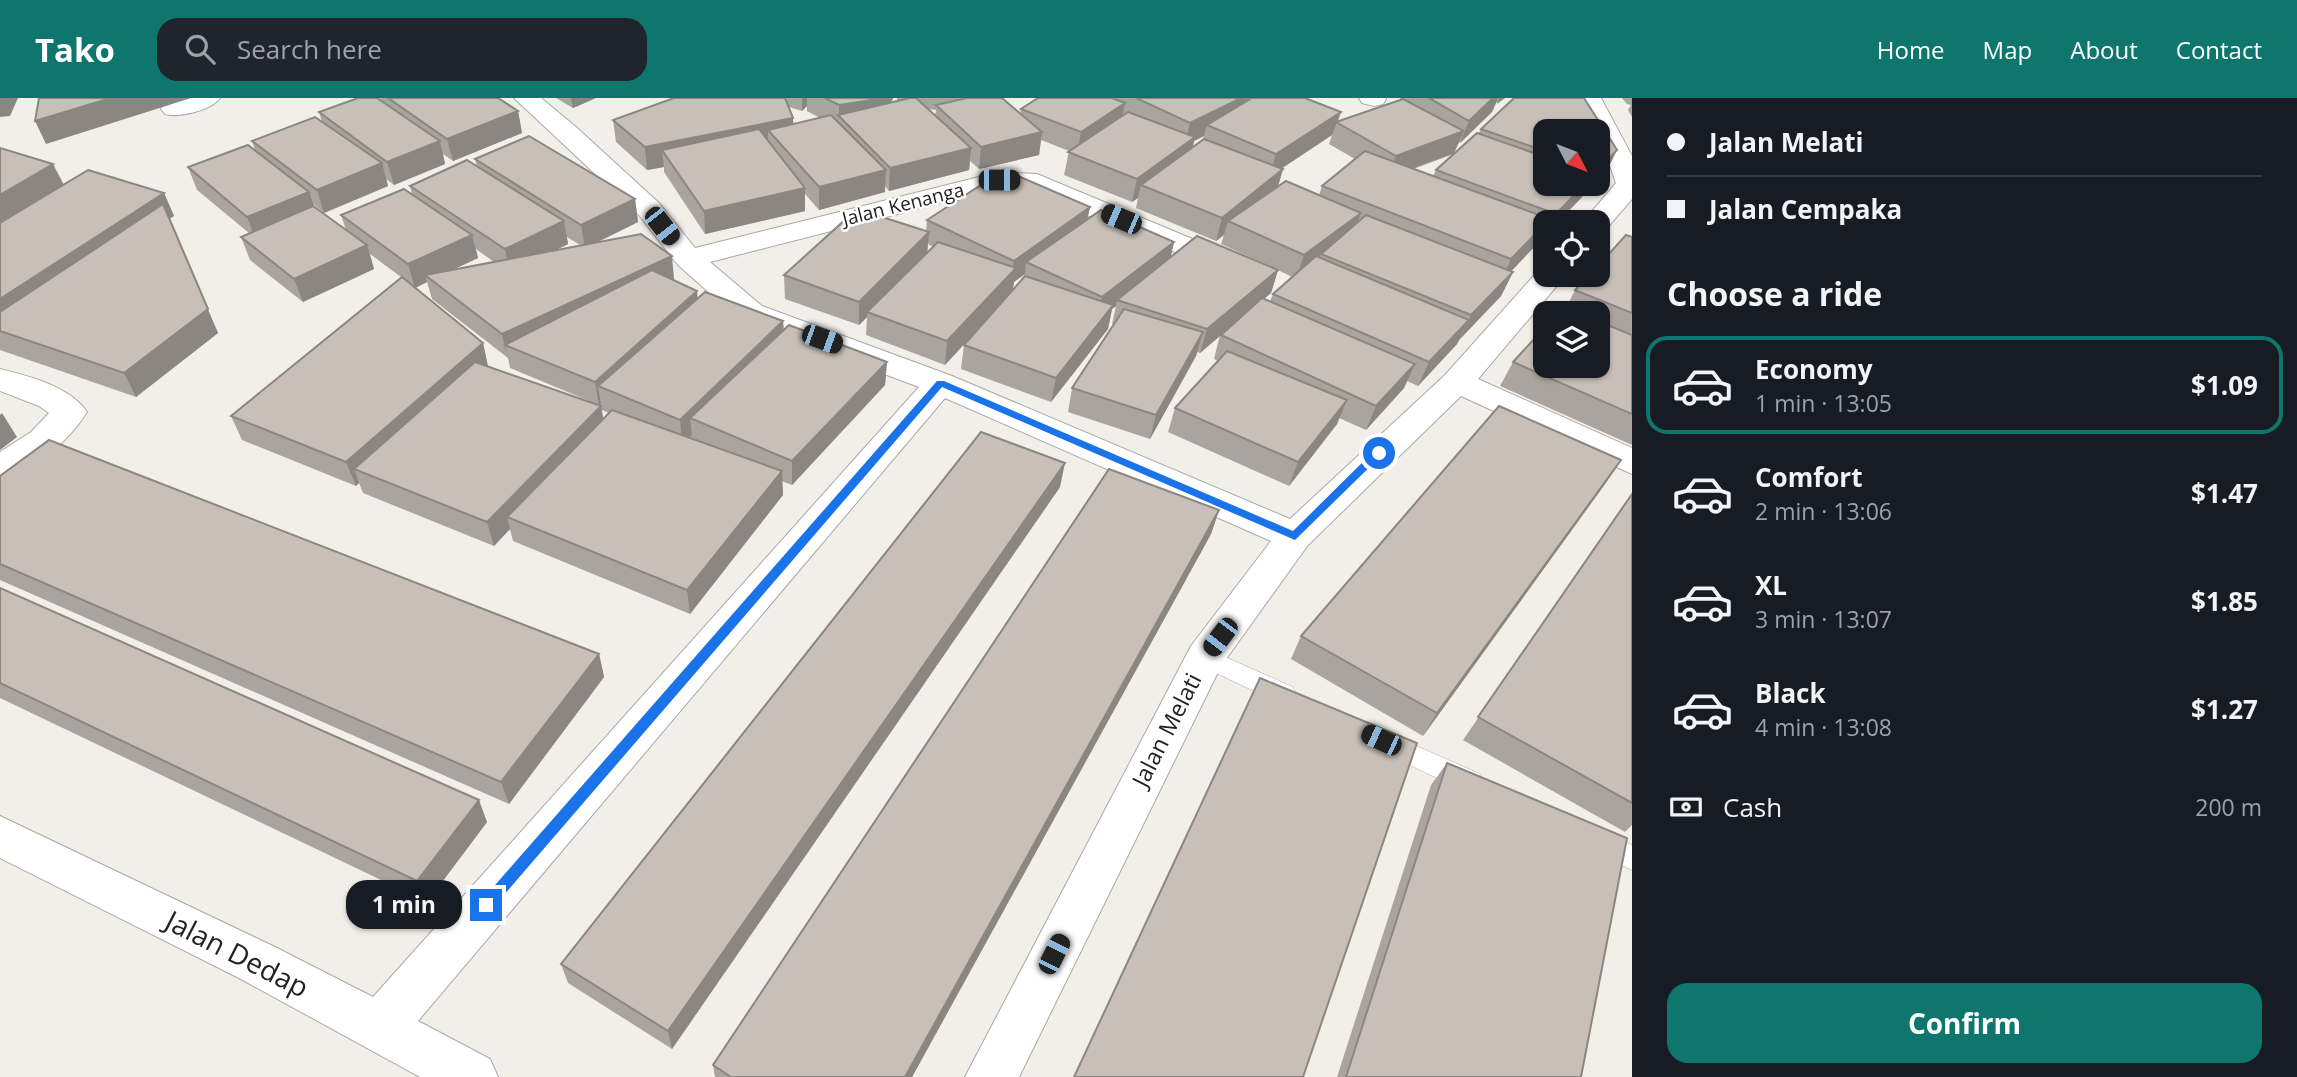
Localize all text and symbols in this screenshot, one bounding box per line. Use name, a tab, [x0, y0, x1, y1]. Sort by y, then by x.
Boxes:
search box	[157, 18, 647, 81]
text: Tako	[35, 27, 115, 72]
icon: search	[181, 30, 219, 68]
text: Search here	[237, 31, 382, 67]
text: Home	[1877, 33, 1945, 66]
text: Map	[1983, 33, 2032, 66]
text: About	[2070, 33, 2138, 66]
text: Contact	[2176, 33, 2262, 66]
north arrow	[1533, 119, 1610, 196]
map controls	[1533, 119, 1610, 378]
text: Jalan Melati	[1709, 124, 1864, 160]
car	[979, 170, 1021, 191]
street label: Jalan Kenanga	[837, 176, 967, 232]
text: Jalan Cempaka	[1709, 191, 1902, 227]
car	[1098, 201, 1145, 237]
car	[641, 203, 684, 249]
button: locate	[1533, 210, 1610, 287]
text: Choose a ride	[1667, 272, 1882, 315]
button: layers	[1533, 301, 1610, 378]
car	[799, 322, 846, 356]
text: Economy	[1755, 351, 1873, 387]
icon: car	[1671, 354, 1734, 417]
text: $1.09	[2191, 367, 2258, 403]
text: 1 min · 13:05	[1755, 387, 1892, 419]
route start	[1363, 437, 1395, 469]
text: Comfort	[1755, 459, 1862, 495]
icon: car	[1671, 462, 1734, 525]
text: $1.47	[2191, 475, 2258, 511]
text: 2 min · 13:06	[1755, 495, 1892, 527]
text: XL	[1755, 567, 1787, 603]
icon: car	[1671, 570, 1734, 633]
text: $1.85	[2191, 583, 2258, 619]
text: 3 min · 13:07	[1755, 603, 1892, 635]
car	[1199, 614, 1242, 660]
street label: Jalan Melati	[1123, 667, 1208, 794]
text: Black	[1755, 675, 1826, 711]
icon: car	[1671, 678, 1734, 741]
text: $1.27	[2191, 691, 2258, 727]
text: 4 min · 13:08	[1755, 711, 1892, 743]
car	[1358, 722, 1405, 758]
icon: cash	[1667, 788, 1705, 826]
text: Cash	[1723, 789, 1782, 825]
text: 200 m	[2195, 791, 2262, 823]
callout: 1 min	[346, 880, 462, 930]
text: 1 min	[372, 888, 436, 920]
route end	[470, 889, 502, 921]
street label: Jalan Dedap	[157, 899, 316, 1005]
car	[1036, 931, 1073, 977]
button: Confirm	[1667, 983, 2262, 1063]

